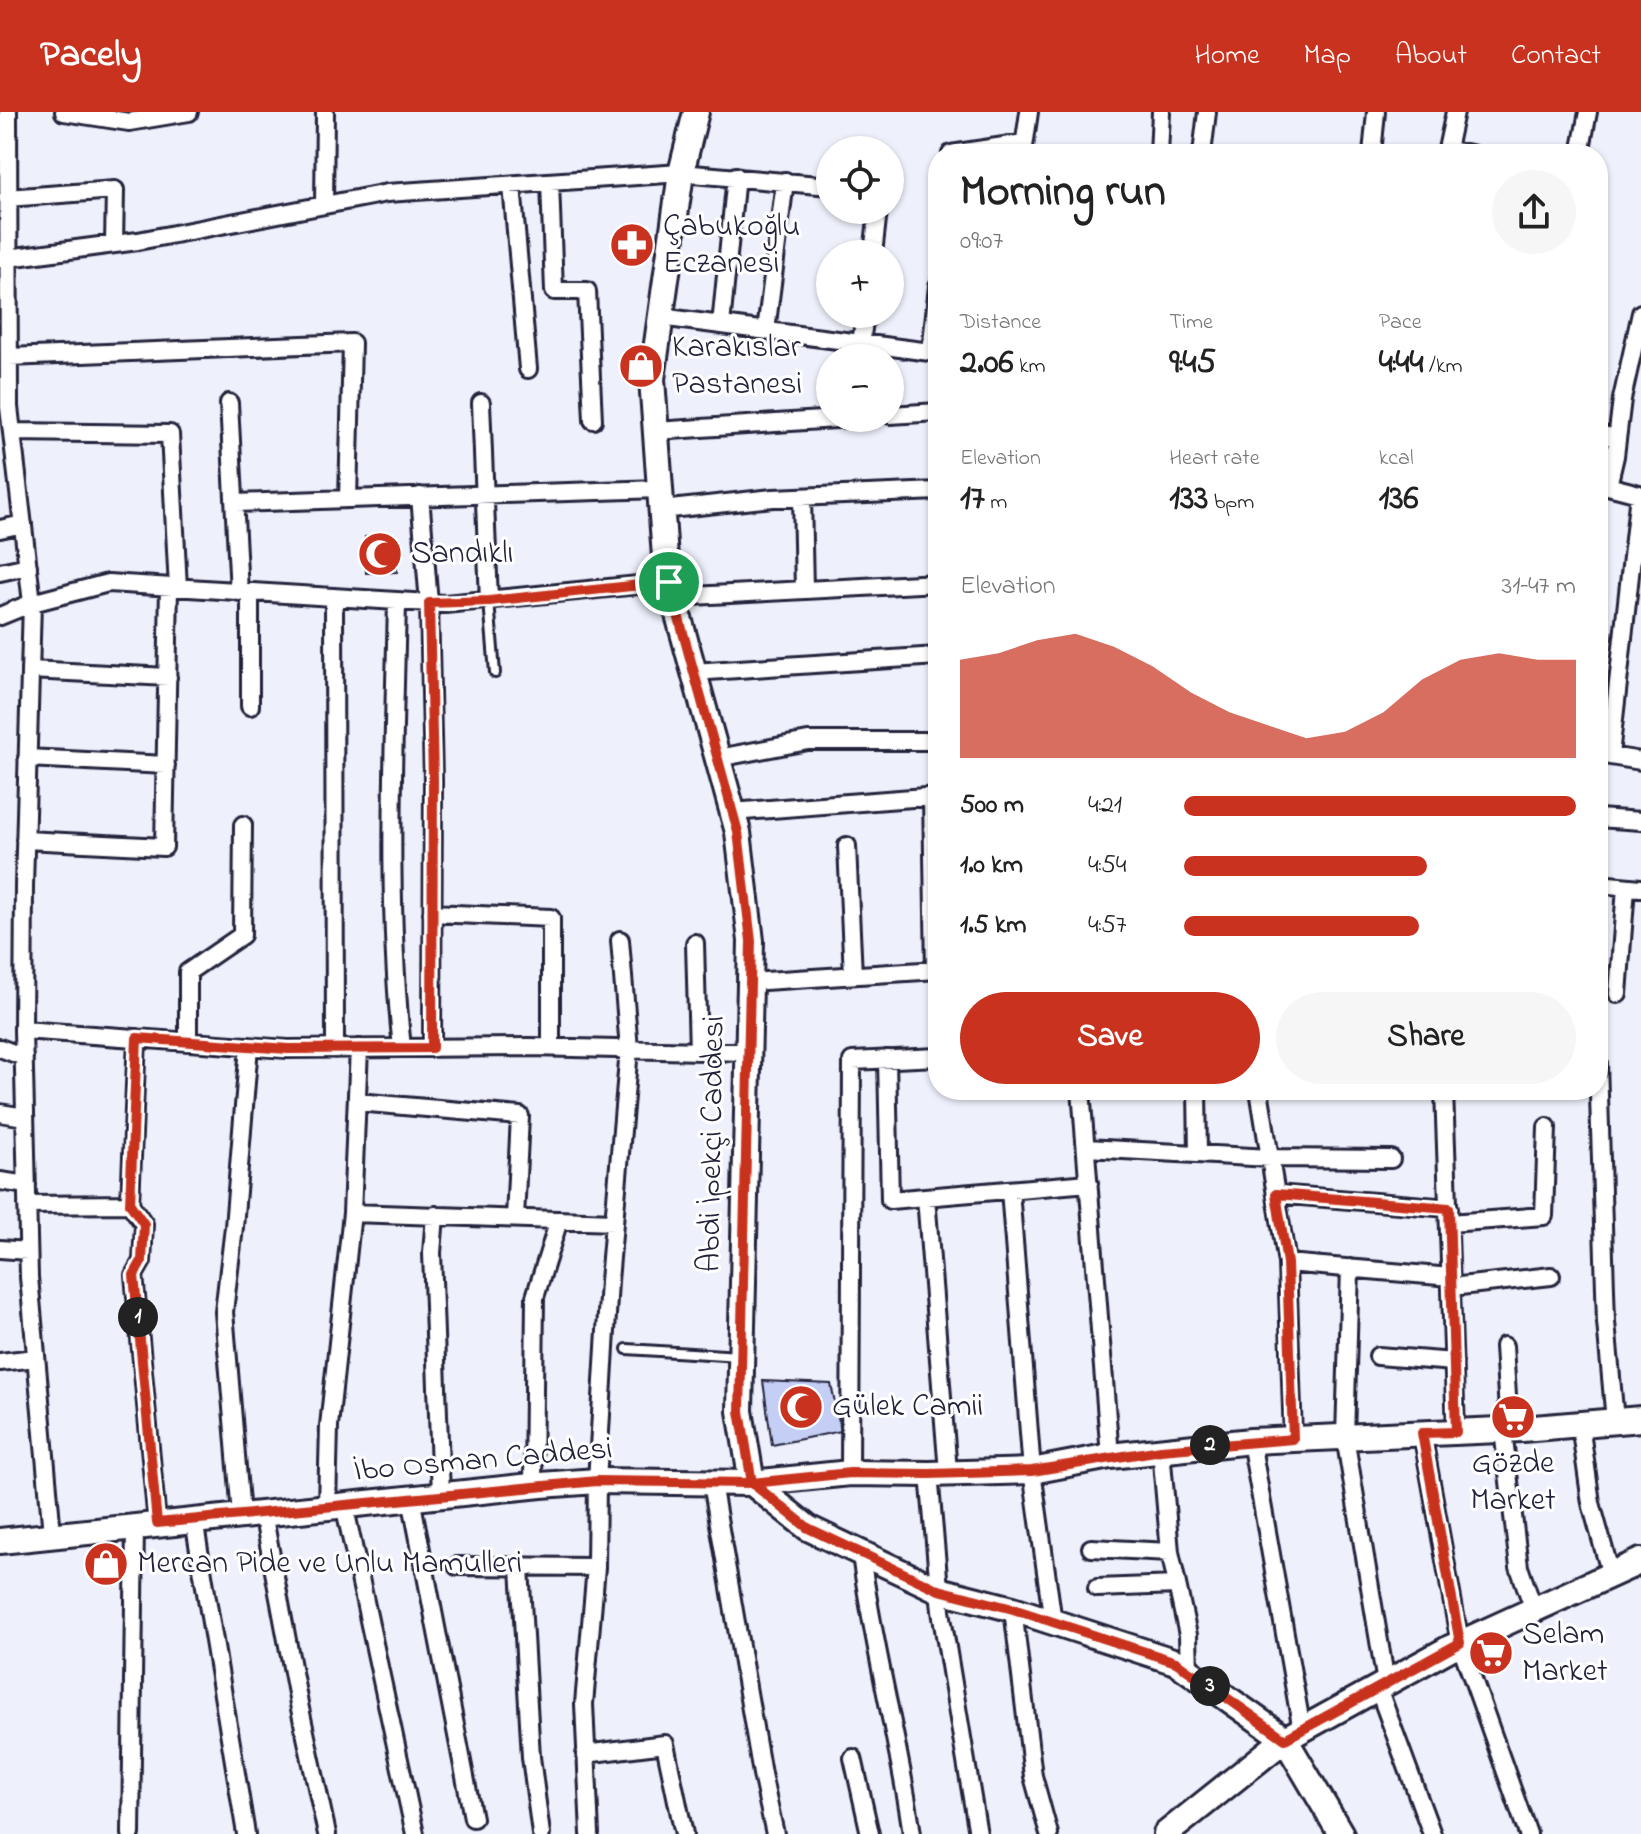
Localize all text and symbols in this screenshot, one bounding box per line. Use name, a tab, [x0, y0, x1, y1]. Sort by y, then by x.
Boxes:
text: Pacely	[40, 28, 142, 84]
text: Home	[1194, 36, 1260, 77]
text: Map	[1304, 36, 1351, 77]
text: About	[1395, 36, 1467, 77]
text: Contact	[1511, 36, 1601, 77]
map controls	[816, 136, 904, 432]
button: locate	[816, 136, 904, 224]
text: Morning run	[960, 161, 1166, 225]
button: share	[1492, 170, 1576, 254]
place label: Çabukoğlu Eczanesi	[663, 204, 800, 288]
pharmacy icon: Çabukoğlu Eczanesi	[608, 221, 656, 269]
text: 09:07	[960, 223, 1003, 261]
button: +	[816, 240, 904, 328]
text: Distance	[960, 307, 1041, 339]
text: Time	[1169, 307, 1213, 339]
text: Pace	[1379, 307, 1422, 339]
place label: Karakıslar Pastanesi	[672, 325, 802, 409]
text: 2.06	[960, 339, 1013, 389]
text: 9:45	[1169, 339, 1216, 389]
text: 4:44	[1379, 339, 1424, 389]
shop icon: Karakıslar Pastanesi	[617, 342, 665, 390]
button: −	[816, 344, 904, 432]
text: km	[1013, 351, 1046, 383]
text: /km	[1424, 351, 1463, 383]
text: Elevation	[960, 443, 1041, 475]
text: Heart rate	[1169, 443, 1260, 475]
text: kcal	[1379, 443, 1414, 475]
text: 17	[960, 475, 985, 525]
text: 133	[1169, 475, 1208, 525]
text: 136	[1379, 475, 1418, 525]
text: m	[985, 487, 1007, 519]
text: bpm	[1208, 487, 1254, 519]
mosque icon: Sandıklı	[356, 530, 404, 578]
place label: Sandıklı	[411, 531, 514, 578]
pin	[635, 548, 703, 616]
icon: arrive	[647, 560, 691, 604]
text: Elevation	[960, 568, 1056, 606]
text: 31–47 m	[1501, 568, 1576, 606]
text: 500 m	[960, 787, 1024, 825]
text: 4:21	[1088, 787, 1122, 825]
text: 1.0 km	[960, 847, 1023, 885]
text: 4:54	[1088, 847, 1127, 885]
text: 1.5 km	[960, 907, 1027, 945]
text: 4:57	[1088, 907, 1127, 945]
button: Save	[960, 992, 1260, 1084]
button: Share	[1276, 992, 1576, 1084]
street label: Abdi İpekçi Caddesi	[687, 1015, 739, 1273]
pin: 1	[118, 1297, 158, 1337]
text: 1	[135, 1301, 142, 1333]
mosque icon: Gülek Camii	[777, 1383, 825, 1431]
place label: Gülek Camii	[832, 1384, 983, 1431]
supermarket icon: Gözde Market	[1489, 1393, 1537, 1441]
pin: 2	[1190, 1425, 1230, 1465]
street label: İbo Osman Caddesi	[352, 1426, 614, 1496]
text: 2	[1205, 1429, 1215, 1461]
place label: Gözde Market	[1470, 1441, 1556, 1525]
shop icon: Mercan Pide ve Unlu Mamulleri	[82, 1540, 130, 1588]
place label: Mercan Pide ve Unlu Mamulleri	[137, 1541, 522, 1588]
place label: Selam Market	[1522, 1612, 1608, 1696]
supermarket icon: Selam Market	[1467, 1629, 1515, 1677]
pin: 3	[1190, 1666, 1230, 1706]
text: 3	[1205, 1670, 1215, 1702]

